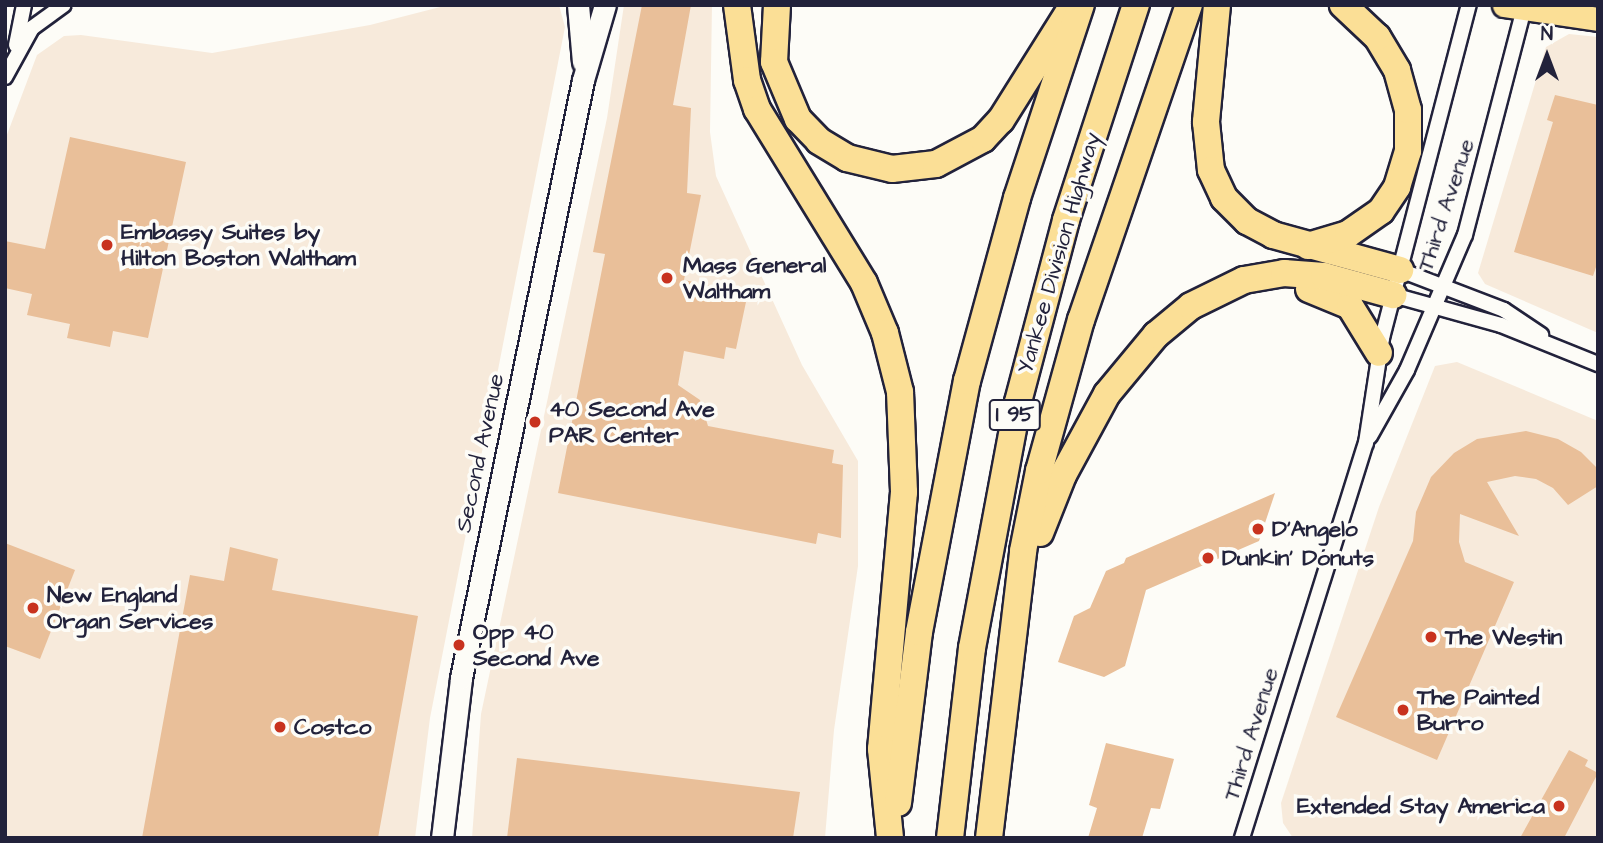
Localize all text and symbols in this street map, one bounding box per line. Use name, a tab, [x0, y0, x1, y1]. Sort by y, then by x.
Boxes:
north arrow	[1512, 21, 1582, 91]
text: N	[1541, 21, 1553, 48]
street label: Yankee Division Highway	[1011, 129, 1107, 377]
street label: Third Avenue	[1412, 135, 1480, 275]
place label: Embassy Suites by Hilton Boston Waltham	[121, 218, 356, 272]
marker: Embassy Suites by Hilton Boston Waltham	[99, 237, 115, 253]
place label: Mass General Waltham	[683, 251, 826, 305]
marker: Mass General Waltham	[657, 268, 677, 288]
street label: Second Avenue	[450, 371, 510, 535]
place label: 40 Second Ave PAR Center	[549, 395, 715, 449]
road number: I 95	[989, 398, 1041, 432]
marker: 40 Second Ave PAR Center	[527, 414, 543, 430]
place label: D'Angelo	[1272, 515, 1358, 543]
marker: D'Angelo	[1250, 521, 1266, 537]
place label: Dunkin' Donuts	[1222, 544, 1374, 572]
marker: Dunkin' Donuts	[1200, 550, 1216, 566]
place label: New England Organ Services	[47, 581, 213, 635]
marker: New England Organ Services	[25, 600, 41, 616]
place label: Opp 40 Second Ave	[473, 618, 599, 672]
place label: The Westin	[1445, 623, 1562, 651]
marker: The Westin	[1423, 629, 1439, 645]
marker: Opp 40 Second Ave	[451, 637, 467, 653]
street label: Third Avenue	[1218, 664, 1284, 804]
place label: The Painted Burro	[1417, 683, 1539, 737]
marker: The Painted Burro	[1395, 702, 1411, 718]
place label: Costco	[294, 713, 372, 741]
marker: Costco	[272, 719, 288, 735]
place label: Extended Stay America	[1297, 792, 1545, 820]
marker: Extended Stay America	[1551, 798, 1567, 814]

